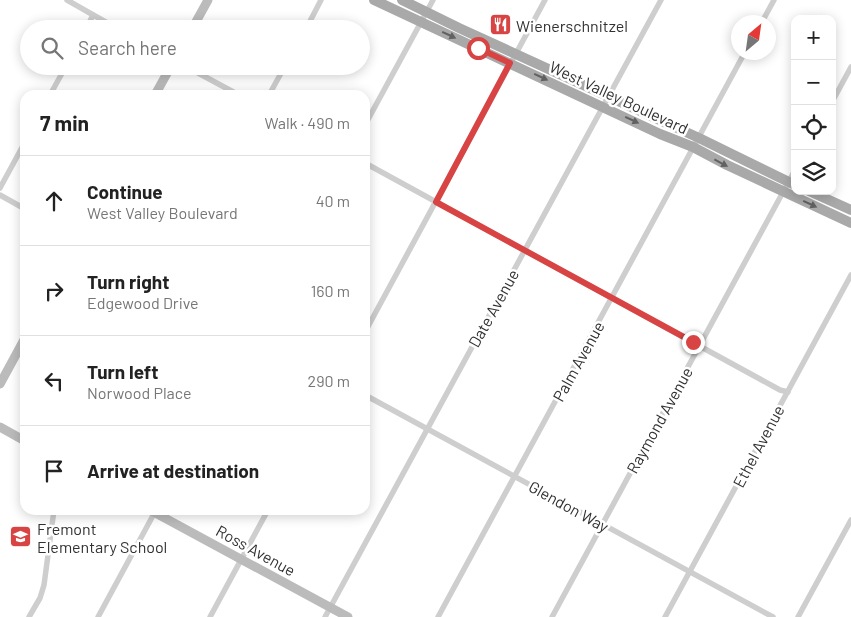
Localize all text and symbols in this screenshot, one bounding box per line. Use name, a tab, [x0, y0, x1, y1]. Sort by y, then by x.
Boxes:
restaurant icon: Wienerschnitzel	[488, 13, 512, 37]
north arrow	[731, 15, 776, 60]
map controls	[791, 15, 836, 195]
button: +	[791, 15, 836, 60]
place label: Wienerschnitzel	[516, 16, 628, 35]
search box	[20, 20, 370, 75]
one-way arrow	[442, 31, 456, 39]
icon: search	[38, 34, 66, 62]
text: Search here	[78, 36, 177, 59]
route start	[467, 37, 490, 60]
street label: West Valley Boulevard	[547, 57, 691, 137]
button: −	[791, 60, 836, 105]
one-way arrow	[534, 74, 548, 82]
button: locate	[791, 105, 836, 150]
text: 7 min	[40, 110, 89, 135]
text: Walk · 490 m	[264, 113, 350, 132]
one-way arrow	[625, 116, 639, 124]
button: layers	[791, 150, 836, 195]
one-way arrow	[715, 158, 728, 167]
text: Continue	[87, 180, 163, 203]
icon: ahead	[40, 187, 68, 215]
text: 40 m	[316, 191, 350, 210]
one-way arrow	[803, 201, 817, 209]
text: West Valley Boulevard	[87, 203, 238, 222]
street label: Date Avenue	[464, 266, 522, 350]
text: Turn right	[87, 270, 169, 293]
icon: right	[40, 277, 68, 305]
text: 160 m	[311, 281, 350, 300]
text: Edgewood Drive	[87, 293, 199, 312]
street label: Palm Avenue	[548, 318, 608, 404]
route end	[682, 331, 705, 354]
text: Turn left	[87, 360, 158, 383]
street label: Raymond Avenue	[622, 364, 696, 476]
icon: left	[40, 367, 68, 395]
text: 290 m	[308, 371, 350, 390]
text: Norwood Place	[87, 383, 192, 402]
street label: Ethel Avenue	[728, 402, 788, 490]
icon: arrive	[40, 457, 68, 485]
text: Arrive at destination	[87, 459, 259, 482]
street label: Glendon Way	[526, 476, 613, 536]
place label: Fremont Elementary School	[37, 519, 167, 556]
street label: Ross Avenue	[213, 520, 299, 580]
school or university icon: Fremont Elementary School	[9, 525, 33, 549]

